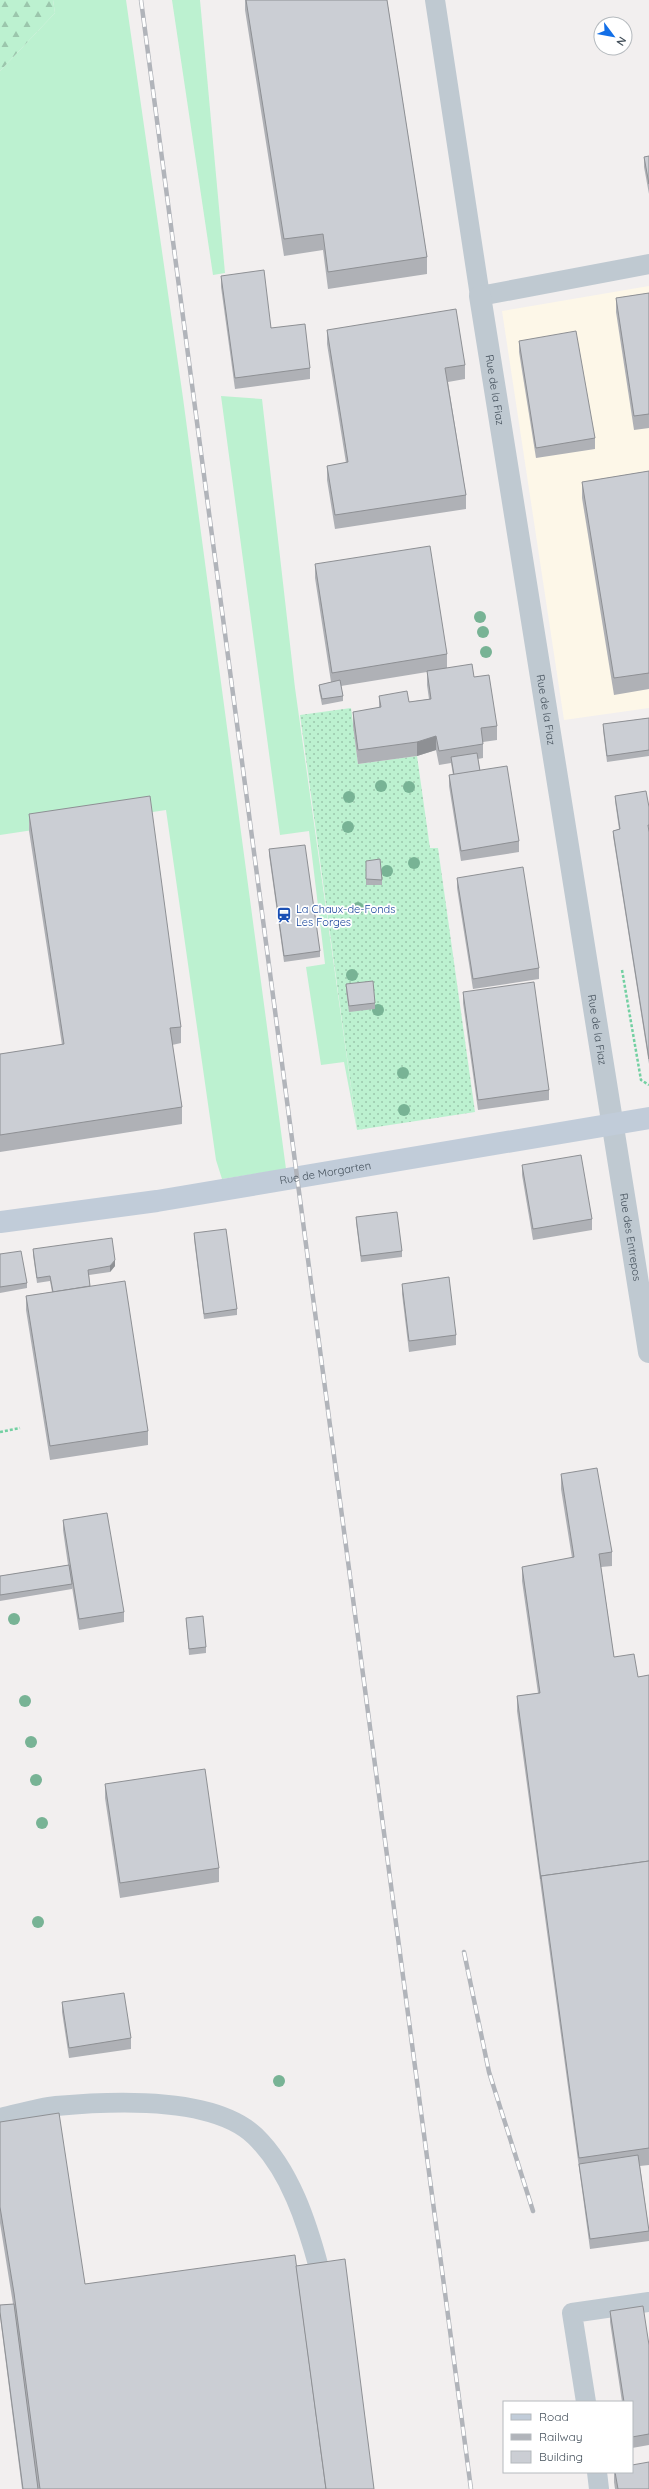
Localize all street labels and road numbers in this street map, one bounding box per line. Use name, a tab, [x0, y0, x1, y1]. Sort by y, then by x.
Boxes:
street label: Rue de la Fiaz	[482, 353, 508, 426]
street label: Rue de la Fiaz	[534, 673, 559, 746]
street label: Rue de la Fiaz	[585, 993, 610, 1066]
street label: Rue de Morgarten	[278, 1158, 372, 1187]
street label: Rue des Entrepos	[617, 1192, 645, 1282]

